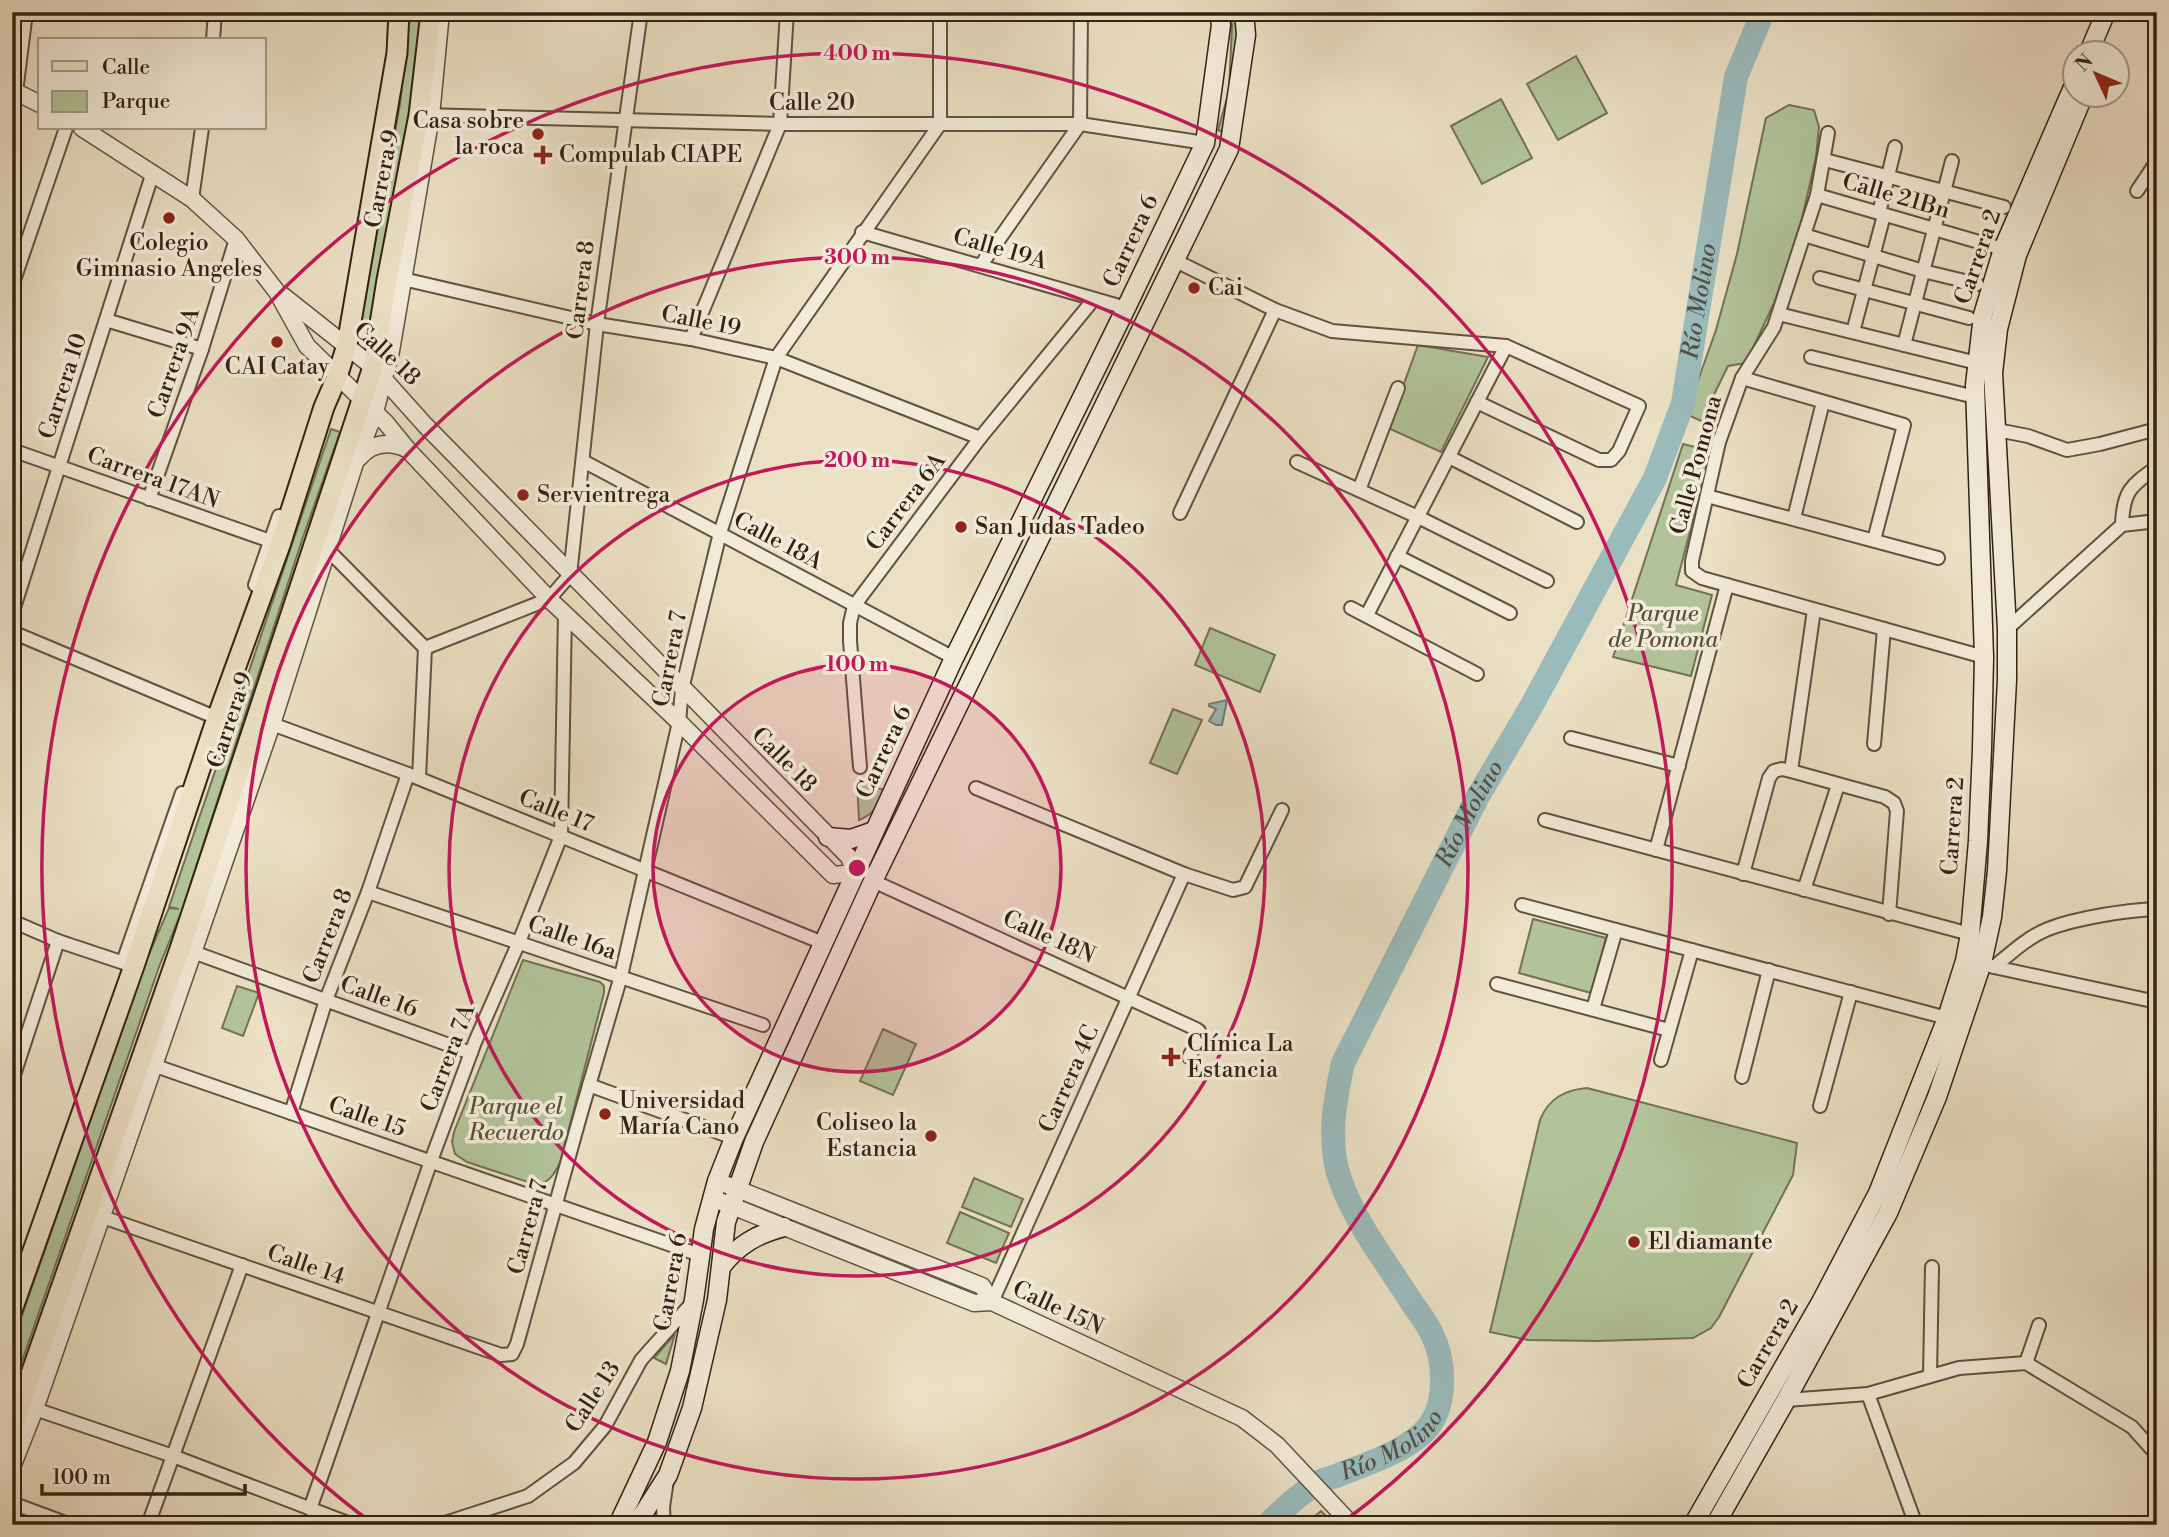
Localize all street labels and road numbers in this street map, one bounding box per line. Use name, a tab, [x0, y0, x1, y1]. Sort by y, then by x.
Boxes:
street label: Calle 20	[769, 89, 855, 117]
street label: Carrera 9	[359, 128, 405, 230]
street label: Calle 21Bn	[1839, 167, 1953, 225]
street label: Carrera 6	[1097, 190, 1165, 292]
street label: Carrera 2	[1949, 206, 2007, 308]
street label: Calle 19A	[950, 222, 1051, 276]
street label: Carrera 8	[561, 239, 601, 341]
street label: Calle 19	[659, 300, 743, 342]
street label: Carrera 9A	[142, 303, 206, 422]
street label: Calle 18	[348, 316, 426, 392]
street label: Carrera 10	[33, 329, 93, 443]
street label: Calle Pomona	[1664, 392, 1728, 538]
street label: Carrera 17AN	[83, 441, 223, 515]
street label: Carrera 6A	[860, 447, 953, 556]
street label: Calle 18A	[729, 506, 828, 577]
street label: Carrera 7	[647, 608, 693, 709]
street label: Carrera 9	[201, 668, 259, 772]
street label: Carrera 6	[850, 701, 918, 803]
street label: Calle 18	[745, 721, 823, 799]
street label: Carrera 2	[1936, 776, 1970, 876]
street label: Calle 17	[515, 783, 598, 839]
street label: Carrera 8	[297, 885, 359, 987]
street label: Calle 18N	[999, 904, 1099, 970]
street label: Calle 16a	[524, 910, 620, 966]
street label: Calle 16	[336, 970, 422, 1024]
street label: Carrera 7A	[415, 999, 482, 1116]
street label: Carrera 4C	[1033, 1021, 1105, 1137]
street label: Calle 15	[325, 1091, 409, 1143]
street label: Carrera 7	[502, 1176, 554, 1277]
street label: Carrera 6	[649, 1231, 693, 1333]
street label: Calle 14	[264, 1239, 348, 1291]
street label: Calle 15N	[1008, 1275, 1108, 1341]
street label: Carrera 2	[1731, 1294, 1805, 1394]
street label: Calle 13	[559, 1356, 627, 1438]

